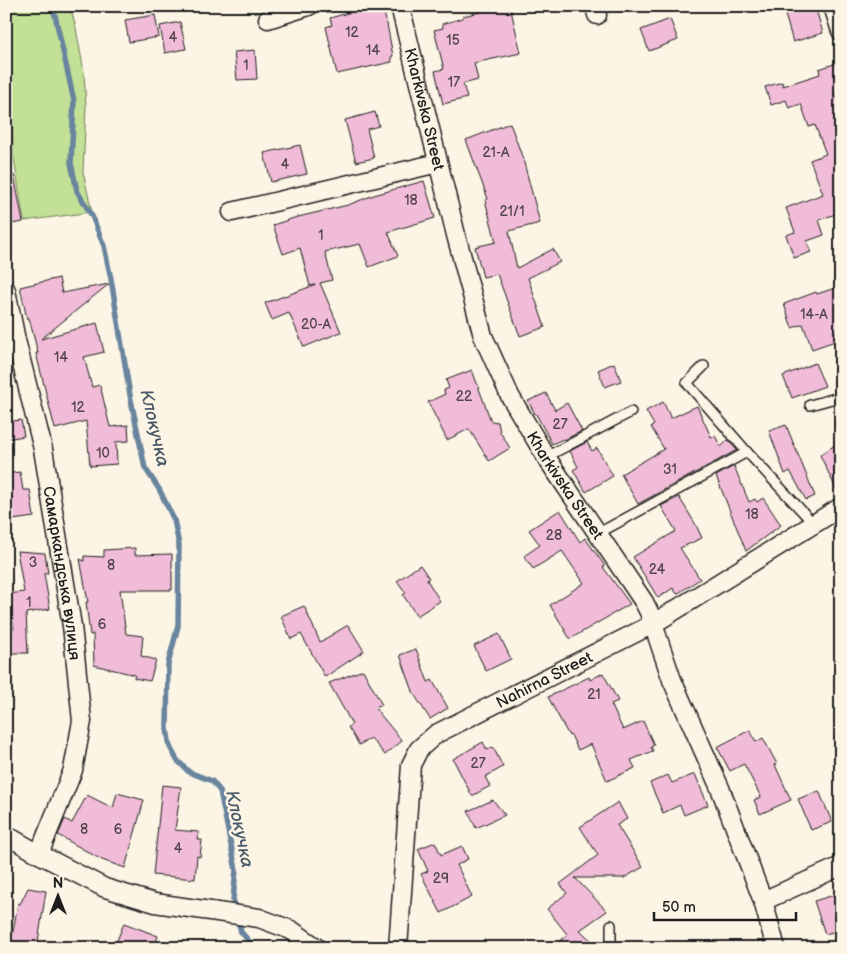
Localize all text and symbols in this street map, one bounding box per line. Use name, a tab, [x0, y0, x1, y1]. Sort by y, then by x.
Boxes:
house number: 12	[345, 24, 360, 41]
house number: 4	[169, 29, 178, 46]
house number: 15	[446, 32, 460, 49]
house number: 14	[366, 42, 380, 59]
street label: Kharkivska Street	[400, 46, 448, 173]
house number: 1	[243, 57, 249, 74]
house number: 17	[448, 74, 460, 91]
house number: 21-А	[482, 144, 510, 161]
house number: 4	[281, 156, 290, 173]
house number: 18	[404, 192, 418, 209]
house number: 21/1	[499, 203, 525, 220]
house number: 1	[318, 227, 324, 244]
house number: 14-А	[800, 306, 828, 323]
house number: 20-А	[301, 316, 332, 333]
house number: 14	[54, 349, 68, 366]
water label: Клокучка	[135, 387, 174, 469]
house number: 22	[456, 388, 473, 405]
house number: 12	[71, 399, 86, 416]
house number: 27	[552, 416, 568, 433]
street label: Kharkivska Street	[522, 428, 607, 543]
house number: 10	[96, 445, 110, 462]
house number: 31	[663, 461, 677, 478]
street label: Самаркандська вулиця	[38, 485, 84, 661]
house number: 18	[745, 506, 759, 523]
house number: 28	[546, 527, 562, 544]
house number: 3	[29, 554, 37, 571]
house number: 8	[107, 557, 115, 574]
house number: 24	[649, 561, 666, 578]
house number: 1	[26, 594, 32, 611]
house number: 6	[98, 616, 107, 633]
street label: Nahirna Street	[493, 648, 596, 713]
house number: 21	[587, 686, 601, 703]
house number: 27	[470, 755, 486, 772]
water label: Клокучка	[221, 788, 258, 870]
house number: 8	[80, 821, 88, 838]
house number: 6	[114, 821, 123, 838]
house number: 4	[174, 840, 183, 857]
house number: 29	[433, 870, 449, 887]
north arrow	[32, 872, 82, 922]
text: N	[53, 875, 63, 892]
scale bar	[654, 889, 797, 921]
text: 50 m	[662, 898, 696, 917]

